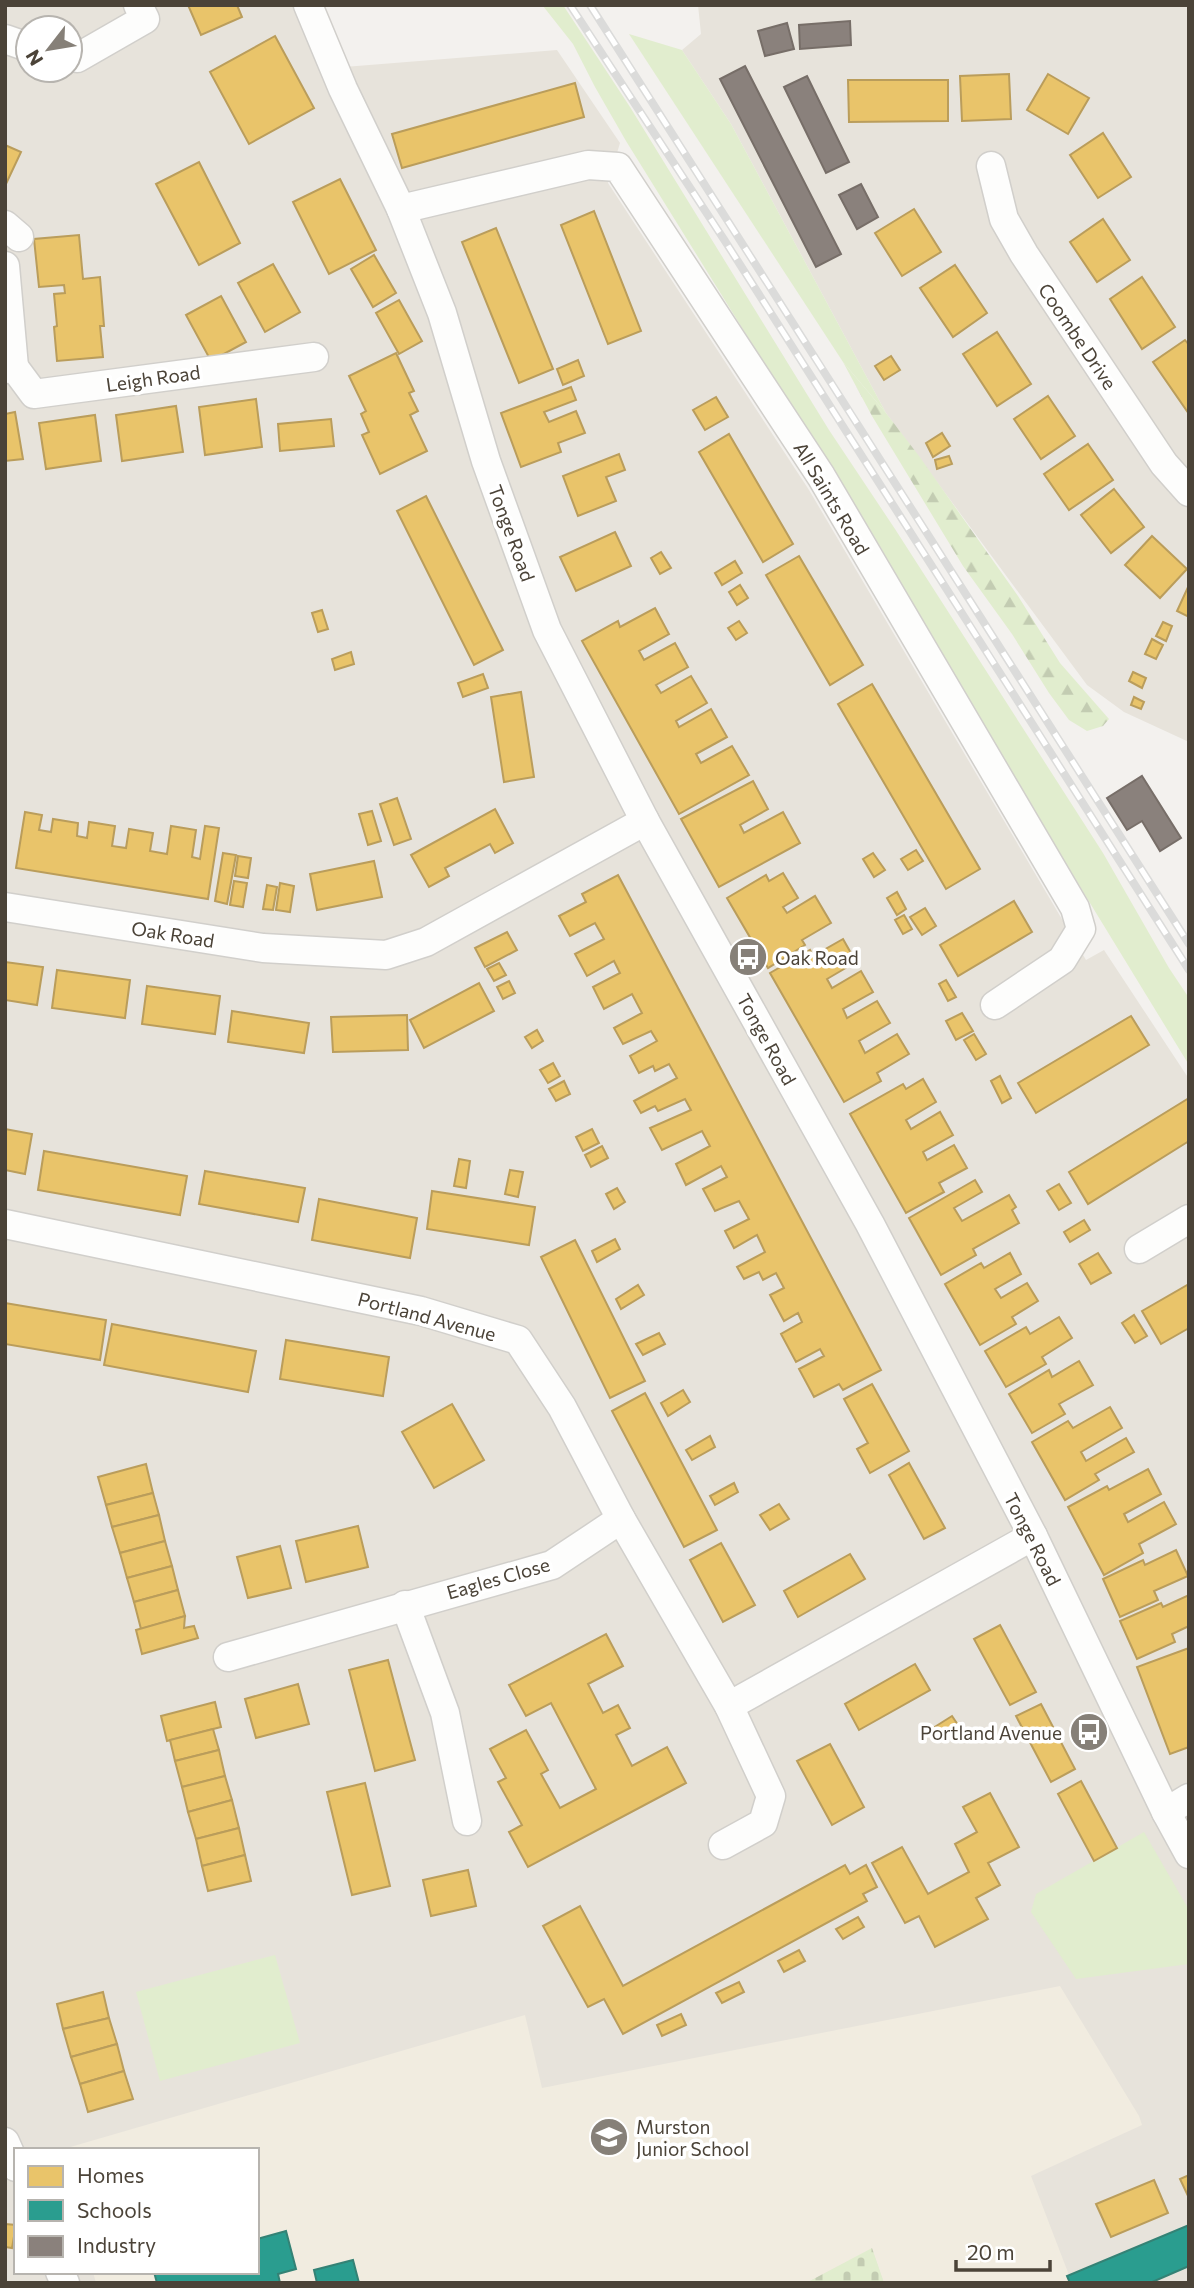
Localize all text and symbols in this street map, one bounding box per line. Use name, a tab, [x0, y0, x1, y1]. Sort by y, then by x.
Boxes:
north arrow	[14, 14, 84, 84]
text: N	[20, 46, 48, 70]
street label: Coombe Drive	[1034, 279, 1122, 393]
street label: Leigh Road	[104, 360, 202, 396]
street label: All Saints Road	[789, 437, 875, 559]
street label: Tonge Road	[484, 482, 540, 584]
street label: Oak Road	[130, 916, 216, 952]
bus stop icon: Oak Road	[727, 936, 769, 978]
place label: Oak Road	[775, 946, 859, 969]
street label: Tonge Road	[732, 989, 802, 1089]
street label: Portland Avenue	[355, 1287, 499, 1345]
street label: Tonge Road	[1000, 1489, 1066, 1589]
street label: Eagles Close	[444, 1552, 552, 1604]
bus stop icon: Portland Avenue	[1068, 1711, 1110, 1753]
place label: Portland Avenue	[920, 1721, 1062, 1744]
place label: Murston Junior School	[636, 2115, 749, 2160]
school or university icon: Murston Junior School	[588, 2116, 630, 2158]
legend	[14, 2148, 259, 2274]
text: Homes	[77, 2162, 144, 2187]
text: Schools	[77, 2197, 152, 2222]
scale bar	[956, 2228, 1050, 2272]
text: Industry	[77, 2232, 156, 2257]
text: 20 m	[967, 2239, 1015, 2264]

